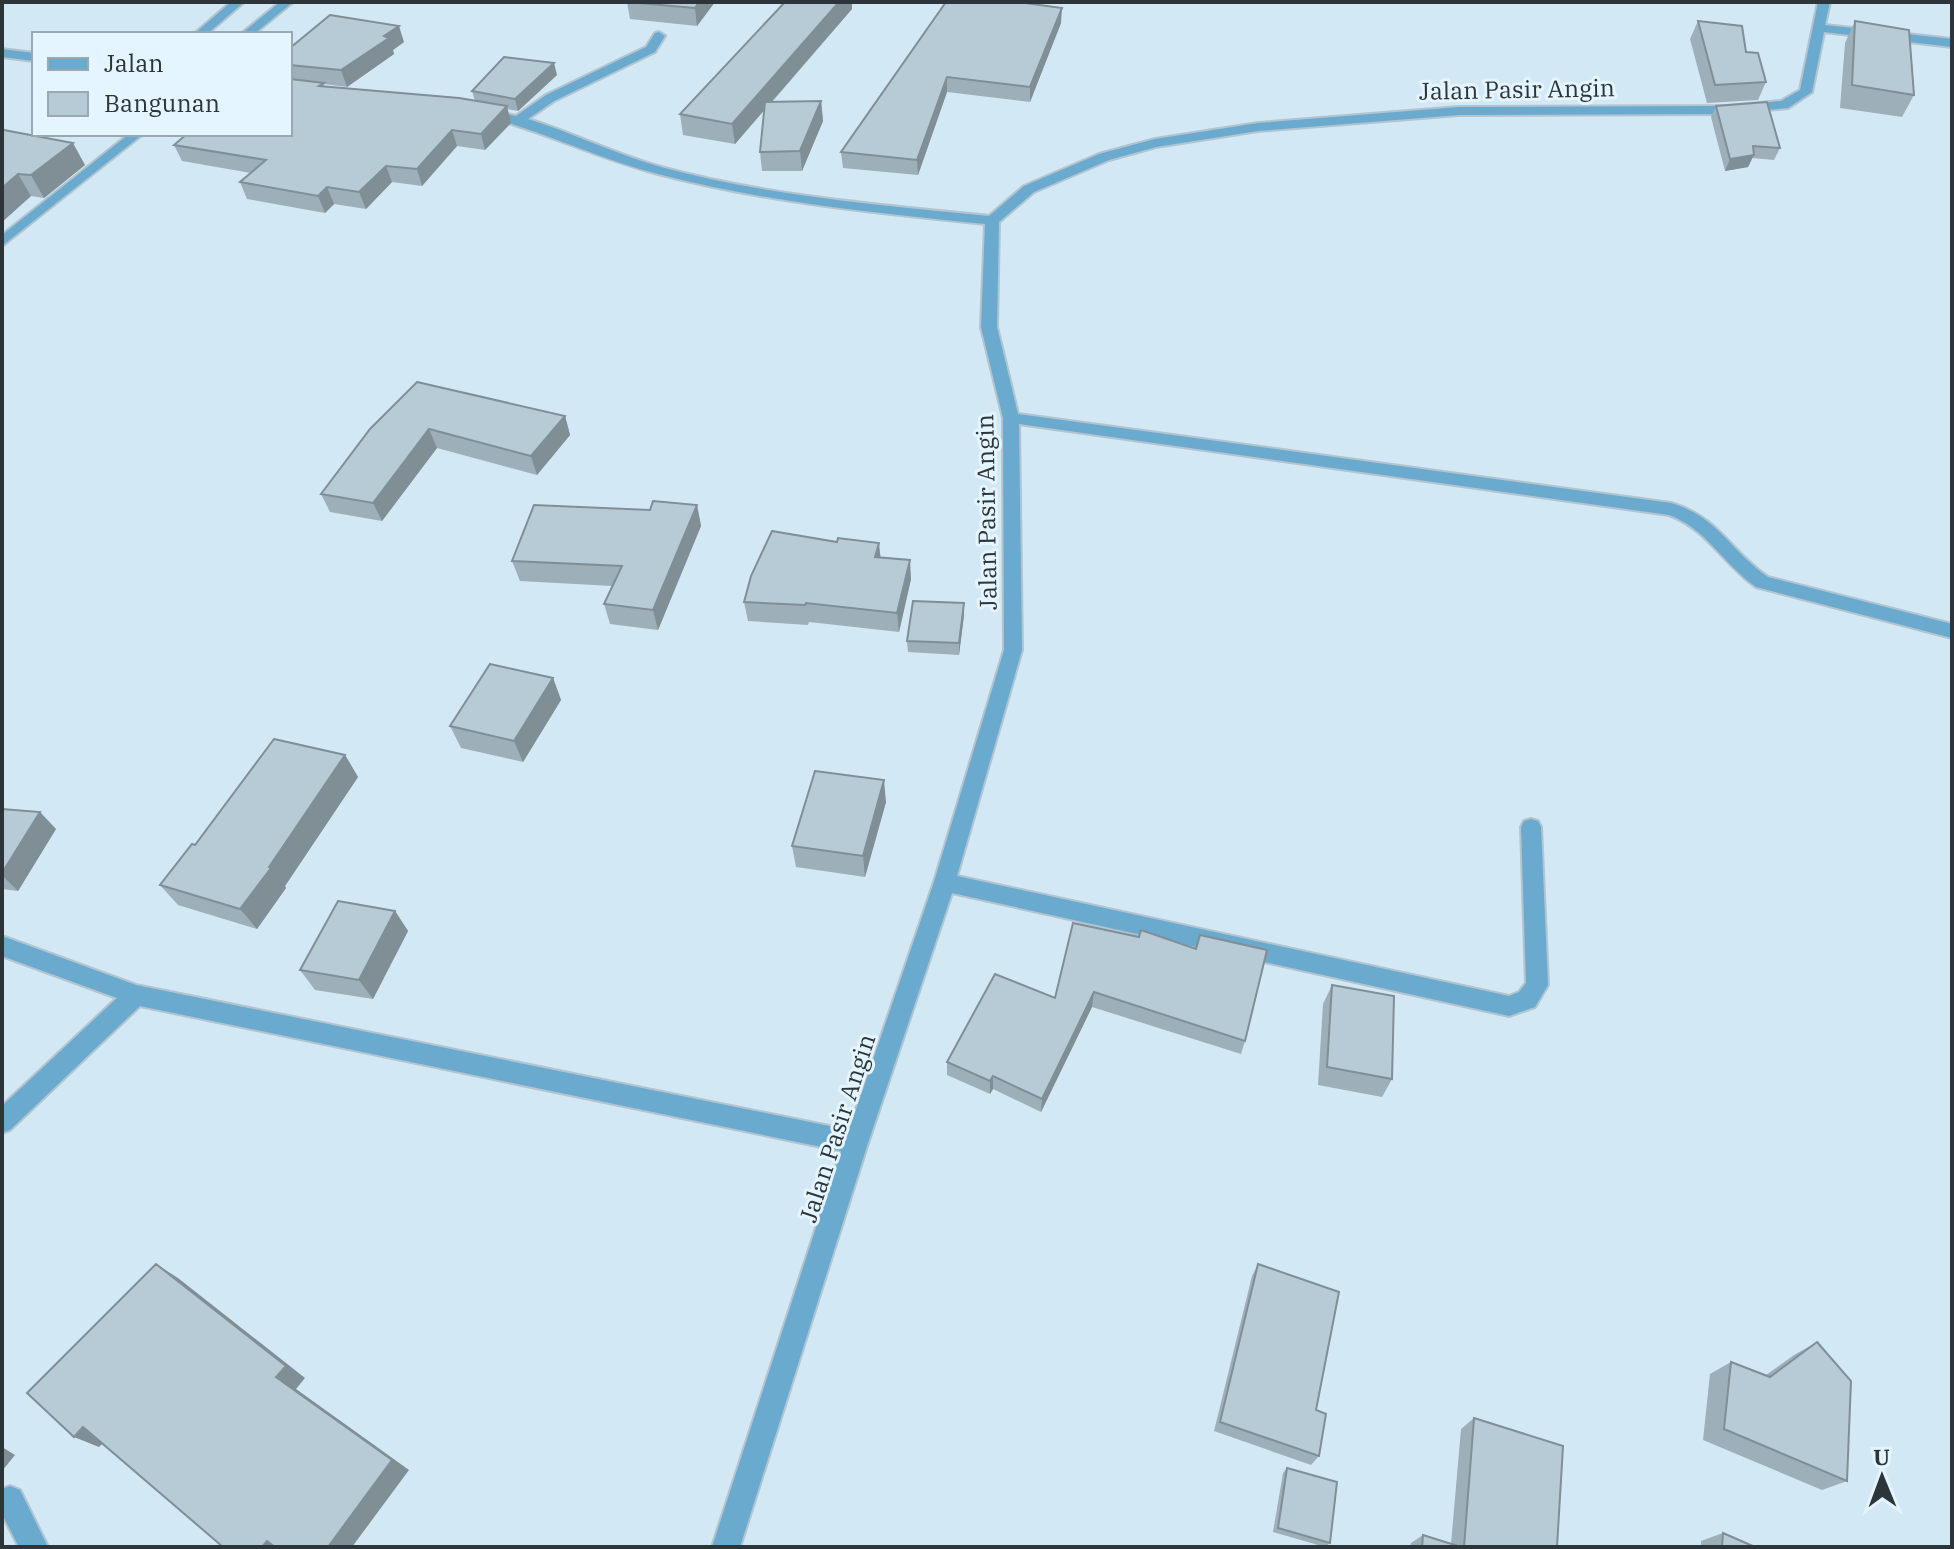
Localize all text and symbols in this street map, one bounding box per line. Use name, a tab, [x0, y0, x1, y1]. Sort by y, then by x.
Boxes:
legend	[32, 32, 292, 136]
text: Jalan	[104, 47, 164, 79]
street label: Jalan Pasir Angin	[1419, 71, 1615, 107]
text: Bangunan	[104, 87, 220, 119]
street label: Jalan Pasir Angin	[968, 414, 1004, 610]
street label: Jalan Pasir Angin	[791, 1030, 883, 1226]
north arrow	[1842, 1437, 1922, 1517]
text: U	[1873, 1442, 1890, 1471]

